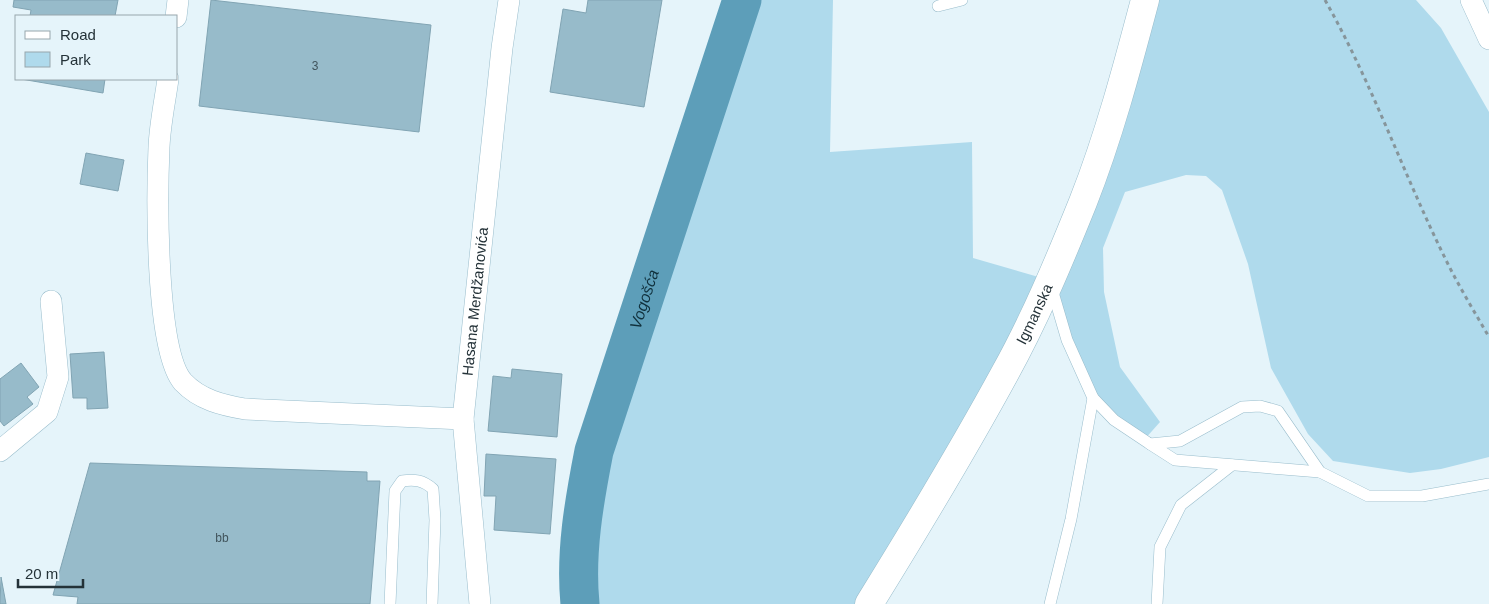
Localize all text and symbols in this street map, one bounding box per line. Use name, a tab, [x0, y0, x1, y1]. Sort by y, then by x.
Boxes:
legend	[15, 15, 178, 80]
text: Road	[60, 26, 96, 43]
text: Park	[60, 51, 91, 68]
house number: 3	[312, 59, 319, 73]
street label: Hasana Merdžanovića	[459, 226, 491, 377]
water label: Vogošća	[627, 267, 662, 331]
street label: Igmanska	[1013, 280, 1056, 347]
house number: bb	[215, 531, 229, 545]
scale bar	[18, 556, 82, 588]
text: 20 m	[25, 565, 58, 582]

